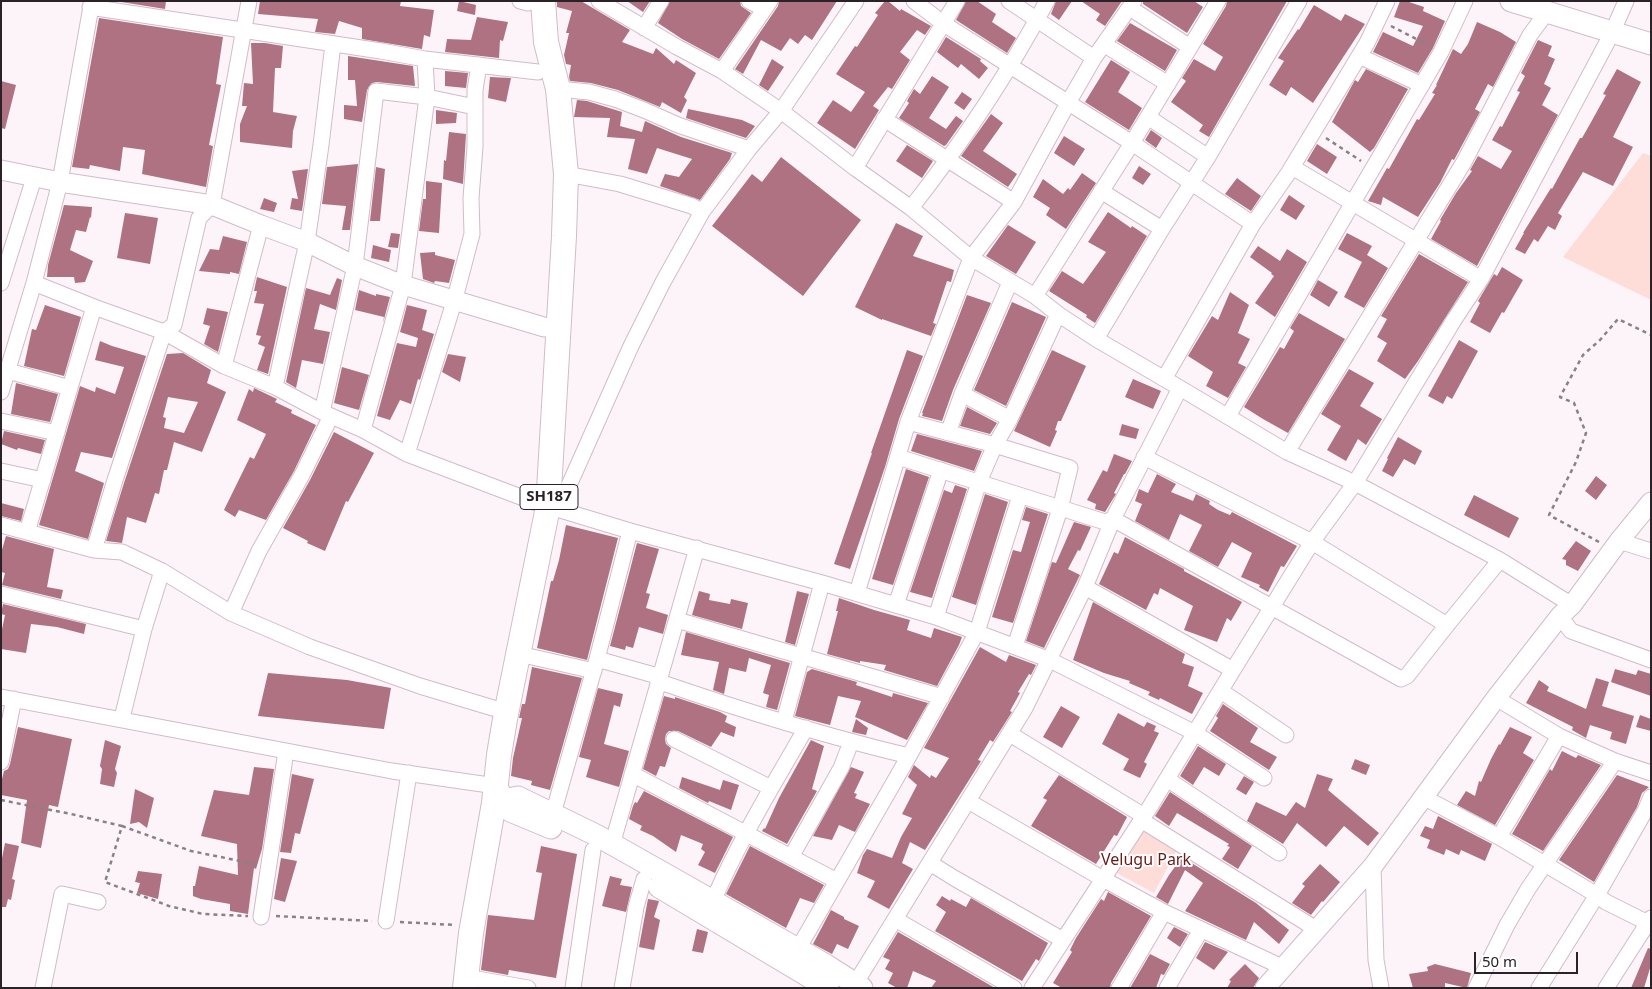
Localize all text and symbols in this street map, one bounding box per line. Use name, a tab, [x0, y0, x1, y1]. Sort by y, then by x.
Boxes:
road number: SH187	[520, 484, 578, 510]
park label: Velugu Park	[1101, 850, 1191, 870]
scale bar	[1477, 942, 1581, 974]
text: 50 m	[1482, 951, 1517, 971]

